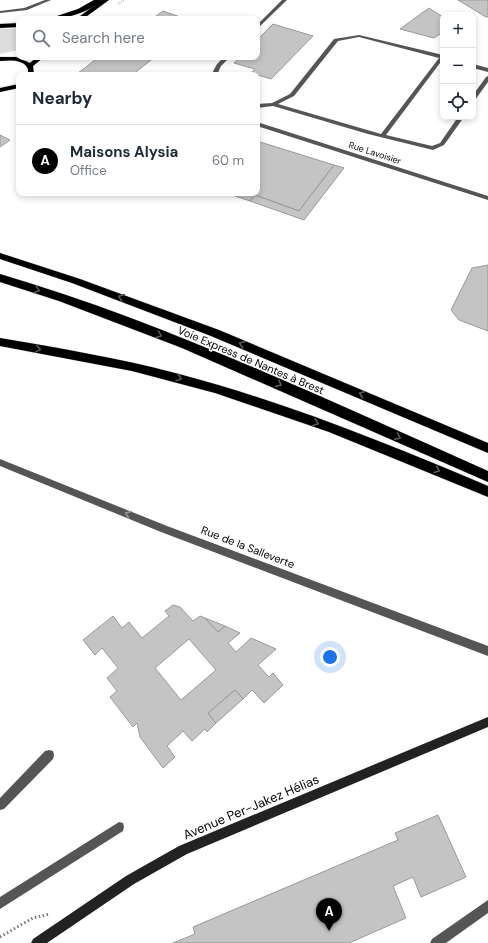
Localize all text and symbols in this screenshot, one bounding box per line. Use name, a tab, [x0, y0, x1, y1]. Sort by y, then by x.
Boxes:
map controls	[440, 12, 476, 120]
button: +	[440, 12, 476, 48]
search box	[16, 16, 260, 60]
icon: search	[30, 27, 52, 49]
text: Search here	[62, 28, 145, 48]
button: −	[440, 48, 476, 84]
button: locate	[440, 84, 476, 120]
text: Nearby	[32, 87, 92, 109]
street label: Rue Lavoisier	[347, 139, 403, 167]
text: Maisons Alysia	[70, 142, 178, 162]
text: A	[40, 152, 50, 169]
text: 60 m	[212, 152, 244, 169]
text: Office	[70, 162, 107, 179]
one-way arrow	[33, 286, 40, 294]
one-way arrow	[117, 294, 124, 302]
street label: Voie Express de Nantes à Brest	[176, 323, 326, 397]
one-way arrow	[155, 331, 162, 339]
one-way arrow	[239, 340, 246, 348]
one-way arrow	[35, 344, 41, 352]
one-way arrow	[176, 373, 183, 382]
one-way arrow	[275, 379, 283, 387]
one-way arrow	[359, 391, 367, 399]
one-way arrow	[312, 419, 319, 427]
one-way arrow	[394, 432, 402, 440]
one-way arrow	[433, 465, 441, 473]
one-way arrow	[124, 511, 132, 519]
street label: Rue de la Salleverte	[199, 523, 297, 571]
your location	[320, 647, 340, 667]
street label: Avenue Per-Jakez Hélias	[180, 771, 322, 843]
pin: A	[316, 898, 342, 931]

